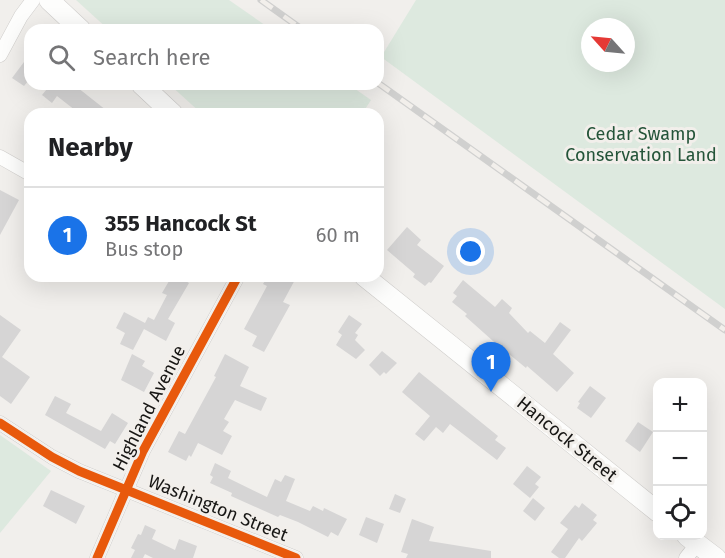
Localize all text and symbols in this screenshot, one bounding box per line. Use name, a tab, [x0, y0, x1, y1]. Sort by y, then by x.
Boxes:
north arrow	[581, 18, 635, 72]
search box	[24, 24, 384, 90]
icon: search	[45, 41, 78, 74]
text: Search here	[93, 44, 211, 71]
park label: Cedar Swamp Conservation Land	[565, 123, 717, 166]
text: Nearby	[48, 132, 133, 163]
text: 355 Hancock St	[105, 210, 256, 237]
text: 1	[63, 223, 72, 247]
text: 60 m	[316, 223, 360, 247]
text: Bus stop	[105, 237, 183, 261]
your location	[456, 237, 485, 266]
street label: Highland Avenue	[108, 342, 190, 474]
pin: 1	[472, 342, 510, 392]
map controls	[653, 378, 707, 540]
button: +	[653, 378, 707, 432]
street label: Hancock Street	[512, 392, 622, 486]
button: −	[653, 432, 707, 486]
street label: Washington Street	[145, 470, 292, 546]
button: locate	[653, 486, 707, 540]

